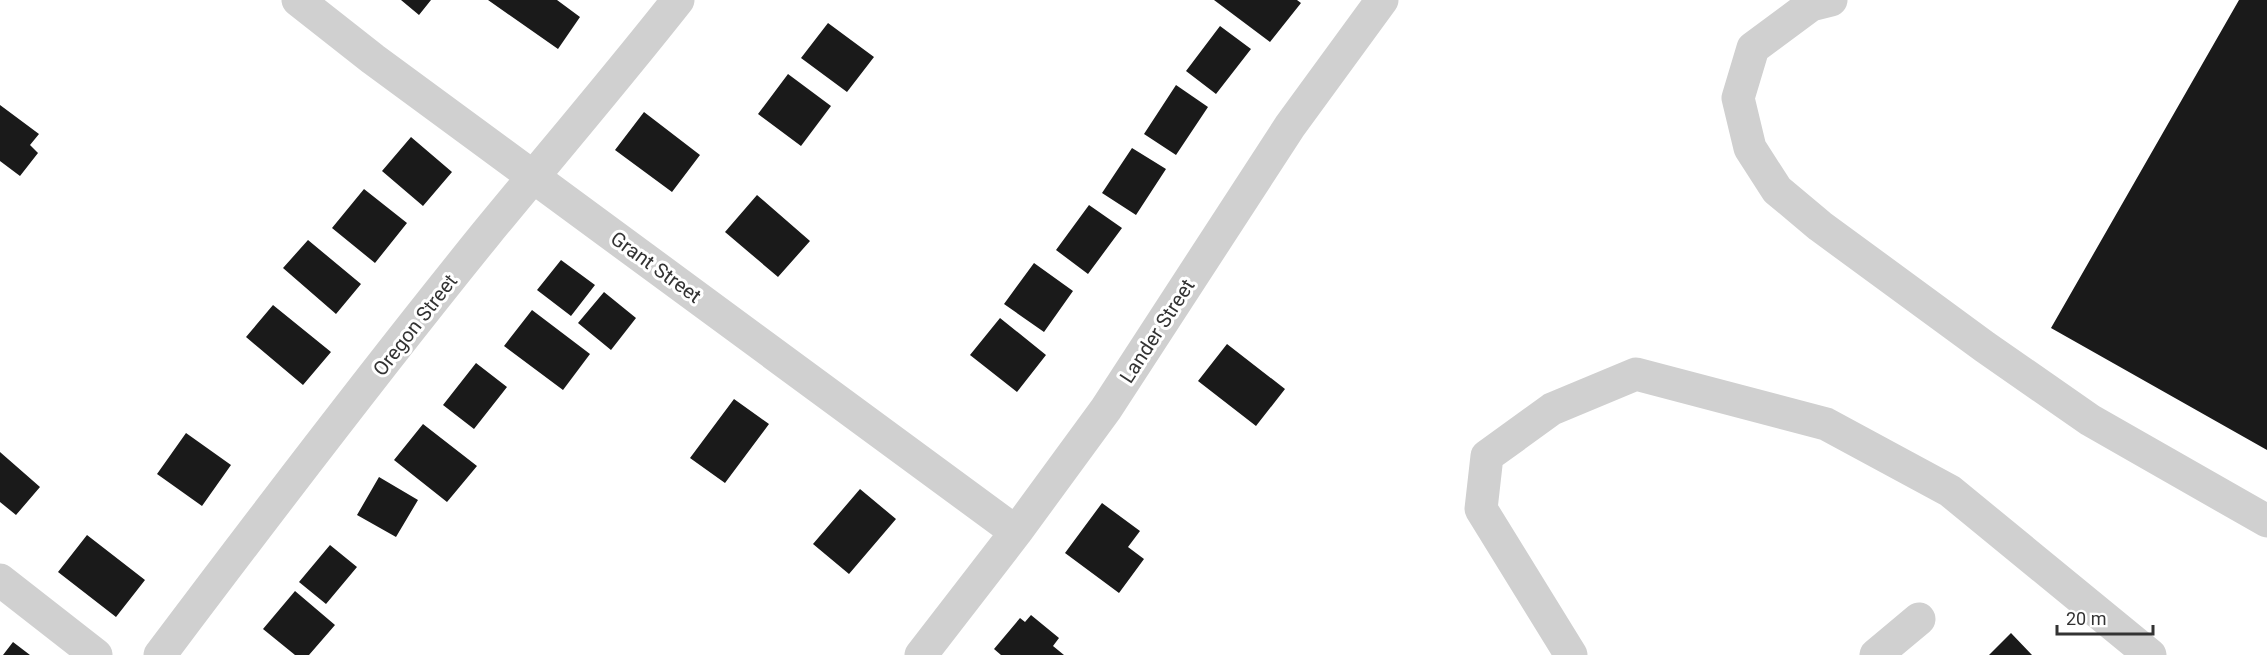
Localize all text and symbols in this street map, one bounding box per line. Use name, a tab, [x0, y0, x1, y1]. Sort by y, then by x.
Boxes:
street label: Grant Street	[606, 226, 706, 308]
street label: Oregon Street	[368, 269, 462, 381]
street label: Lander Street	[1115, 275, 1199, 387]
scale bar	[2057, 598, 2153, 636]
text: 20 m	[2066, 608, 2106, 629]

